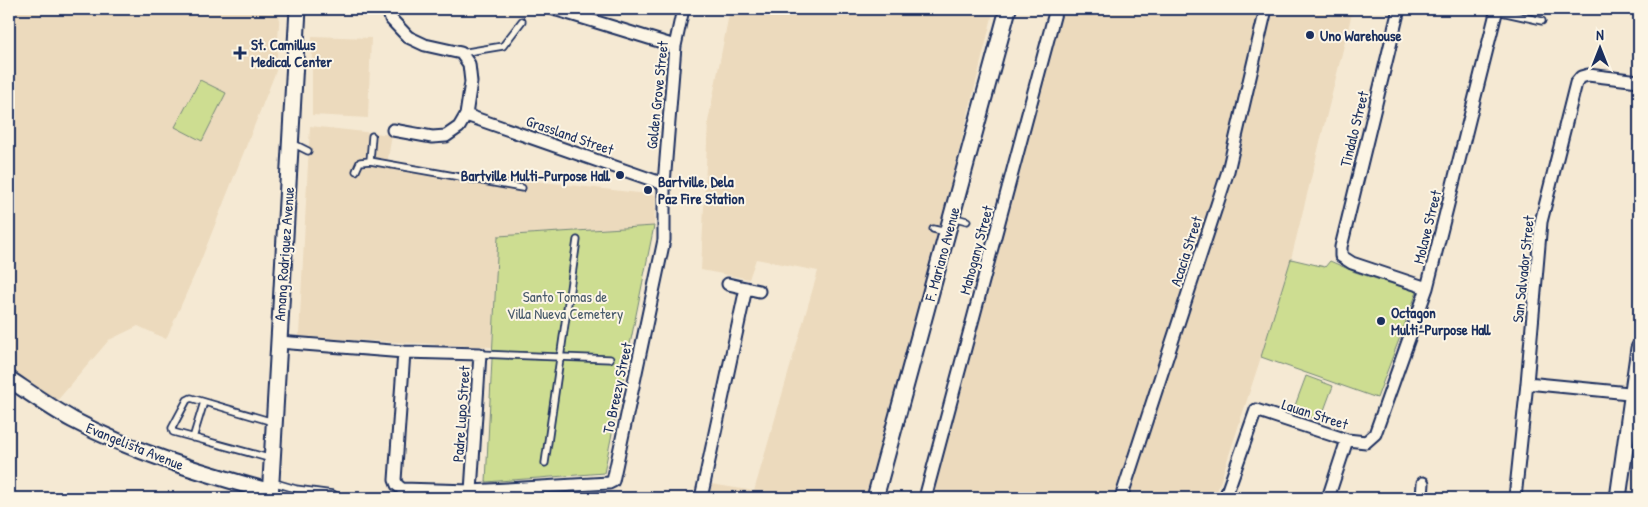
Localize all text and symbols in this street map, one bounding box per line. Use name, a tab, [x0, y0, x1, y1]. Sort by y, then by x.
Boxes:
north arrow	[1576, 22, 1626, 72]
place label: Uno Warehouse	[1320, 25, 1402, 46]
text: N	[1596, 25, 1604, 44]
marker: Uno Warehouse	[1304, 29, 1316, 41]
place label: St. Camillus Medical Center	[251, 34, 332, 72]
street label: Golden Grove Street	[641, 39, 673, 150]
marker: St. Camillus Medical Center	[233, 46, 247, 60]
street label: Tindalo Street	[1334, 88, 1374, 169]
street label: Grassland Street	[523, 110, 617, 160]
place label: Bartville Multi-Purpose Hall	[461, 165, 611, 187]
marker: Bartville Multi-Purpose Hall	[614, 169, 626, 181]
place label: Bartville, Dela Paz Fire Station	[658, 171, 745, 209]
marker: Bartville, Dela Paz Fire Station	[642, 184, 654, 196]
street label: Amang Rodriguez Avenue	[269, 186, 299, 322]
street label: Molave Street	[1408, 187, 1446, 266]
street label: Mahogany Street	[954, 202, 998, 297]
street label: F. Mariano Avenue	[919, 205, 965, 304]
street label: Acacia Street	[1165, 213, 1207, 289]
street label: San Salvador Street	[1507, 214, 1539, 324]
park label: Santo Tomas de Villa Nueva Cemetery	[507, 286, 623, 324]
place label: Octagon Multi-Purpose Hall	[1391, 302, 1491, 341]
marker: Octagon Multi-Purpose Hall	[1375, 315, 1387, 327]
street label: To Breezy Street	[597, 340, 637, 436]
street label: Padre Lupo Street	[447, 364, 475, 463]
street label: Lauan Street	[1279, 393, 1352, 435]
street label: Evangelista Avenue	[83, 417, 187, 475]

